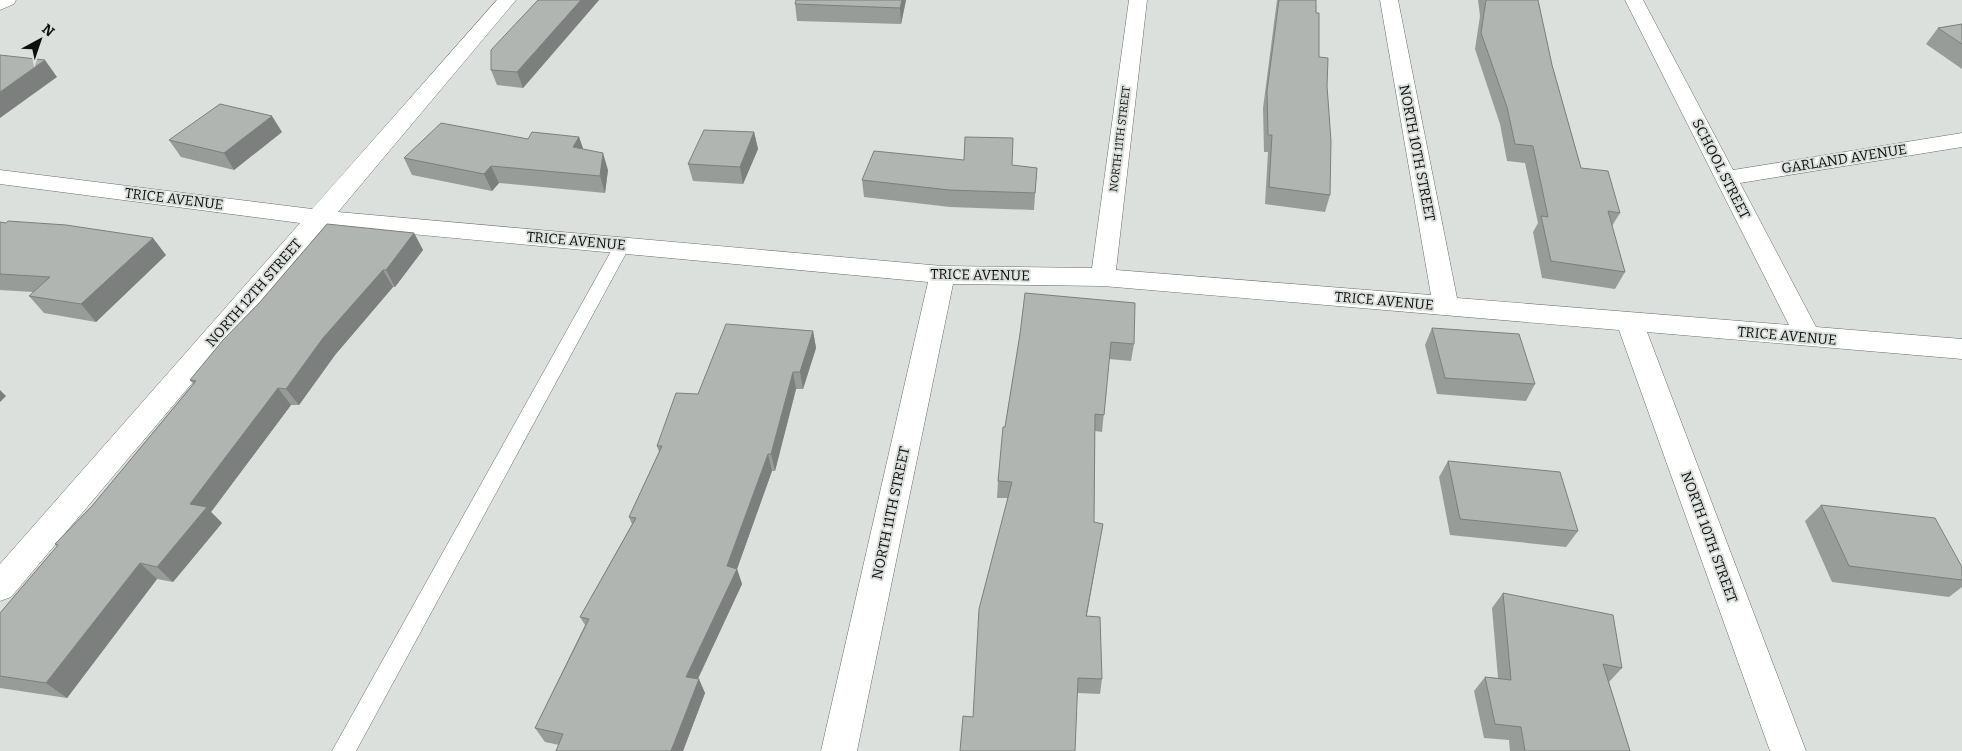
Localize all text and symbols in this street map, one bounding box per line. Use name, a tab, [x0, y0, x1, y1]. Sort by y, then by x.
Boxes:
north arrow	[15, 15, 65, 65]
text: N	[38, 20, 58, 41]
street label: NORTH 10TH STREET	[1395, 83, 1439, 223]
street label: NORTH 11TH STREET	[1107, 85, 1133, 193]
street label: SCHOOL STREET	[1688, 116, 1754, 222]
street label: GARLAND AVENUE	[1780, 141, 1908, 177]
street label: TRICE AVENUE	[124, 185, 224, 213]
street label: TRICE AVENUE	[526, 228, 626, 254]
street label: NORTH 12TH STREET	[203, 236, 305, 350]
street label: TRICE AVENUE	[930, 266, 1030, 284]
street label: TRICE AVENUE	[1334, 288, 1434, 314]
street label: TRICE AVENUE	[1737, 323, 1837, 349]
street label: NORTH 11TH STREET	[869, 445, 913, 581]
street label: NORTH 10TH STREET	[1677, 469, 1741, 605]

